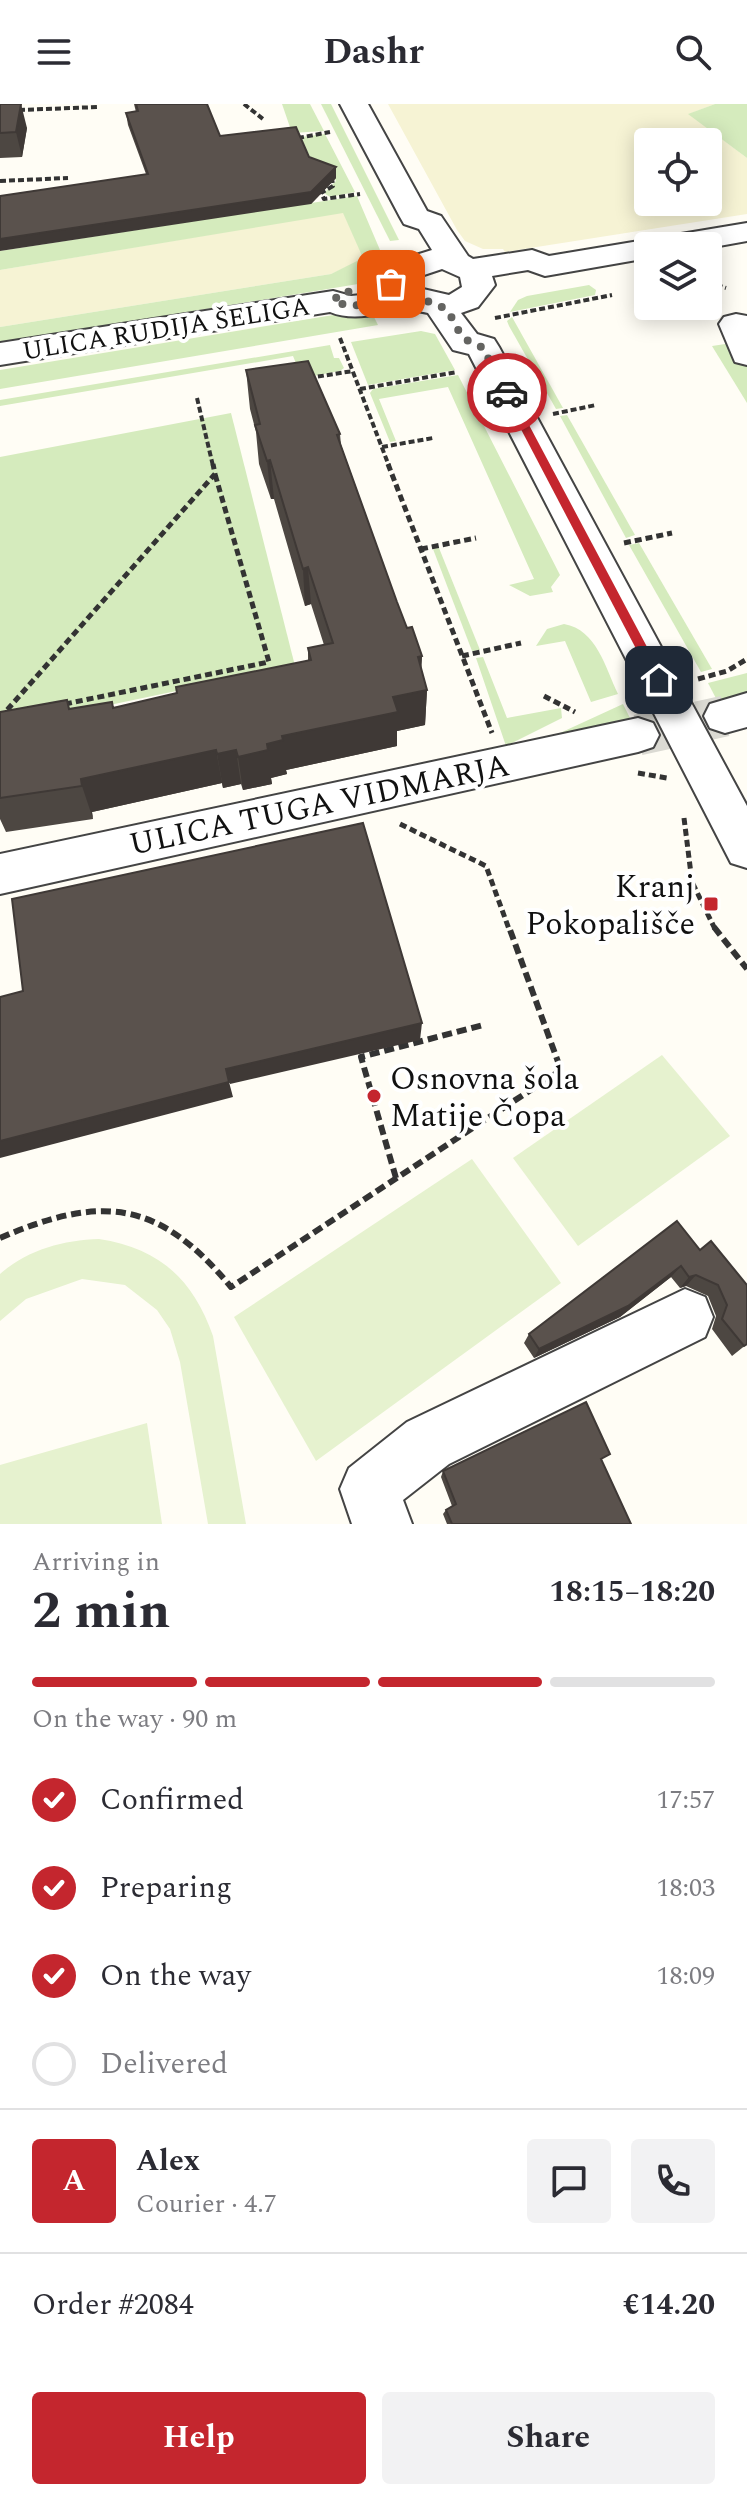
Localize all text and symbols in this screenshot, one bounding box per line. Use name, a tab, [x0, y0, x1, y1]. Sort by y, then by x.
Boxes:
text: Dashr	[323, 25, 424, 80]
icon: menu	[32, 30, 76, 74]
icon: search	[671, 30, 715, 74]
map controls	[634, 128, 722, 320]
button: locate	[634, 128, 722, 216]
button: layers	[634, 232, 722, 320]
pin	[357, 250, 425, 318]
icon: bag	[369, 262, 413, 306]
street label: ULICA RUDIJA ŠELIGA	[19, 286, 313, 371]
courier	[467, 353, 547, 433]
icon: car	[485, 371, 529, 415]
pin	[625, 646, 693, 714]
icon: home	[637, 658, 681, 702]
street label: ULICA TUGA VIDMARJA	[125, 741, 514, 870]
place label: Kranj Pokopališče	[526, 863, 695, 949]
marker: Kranj Pokopališče	[702, 895, 720, 913]
place label: Osnovna šola Matije Čopa	[390, 1055, 580, 1141]
marker: Osnovna šola Matije Čopa	[365, 1087, 383, 1105]
text: Arriving in	[32, 1542, 160, 1582]
text: 18:15–18:20	[549, 1569, 715, 1615]
text: 2 min	[32, 1572, 170, 1651]
text: On the way · 90 m	[32, 1699, 237, 1739]
text: Confirmed	[100, 1777, 244, 1823]
icon: check	[32, 1778, 76, 1822]
text: 17:57	[656, 1780, 715, 1820]
text: Preparing	[100, 1865, 232, 1911]
icon: check	[32, 1866, 76, 1910]
text: 18:03	[656, 1868, 715, 1908]
text: On the way	[100, 1953, 251, 1999]
icon: check	[32, 1954, 76, 1998]
text: 18:09	[656, 1956, 715, 1996]
text: Delivered	[100, 2041, 228, 2087]
text: Alex	[136, 2138, 200, 2184]
button: chat	[527, 2139, 611, 2223]
button: phone	[631, 2139, 715, 2223]
text: A	[62, 2158, 86, 2204]
text: Courier · 4.7	[136, 2184, 277, 2224]
text: Order #2084	[32, 2282, 194, 2328]
text: €14.20	[623, 2282, 715, 2328]
button: Help	[32, 2392, 366, 2484]
button: Share	[382, 2392, 715, 2484]

